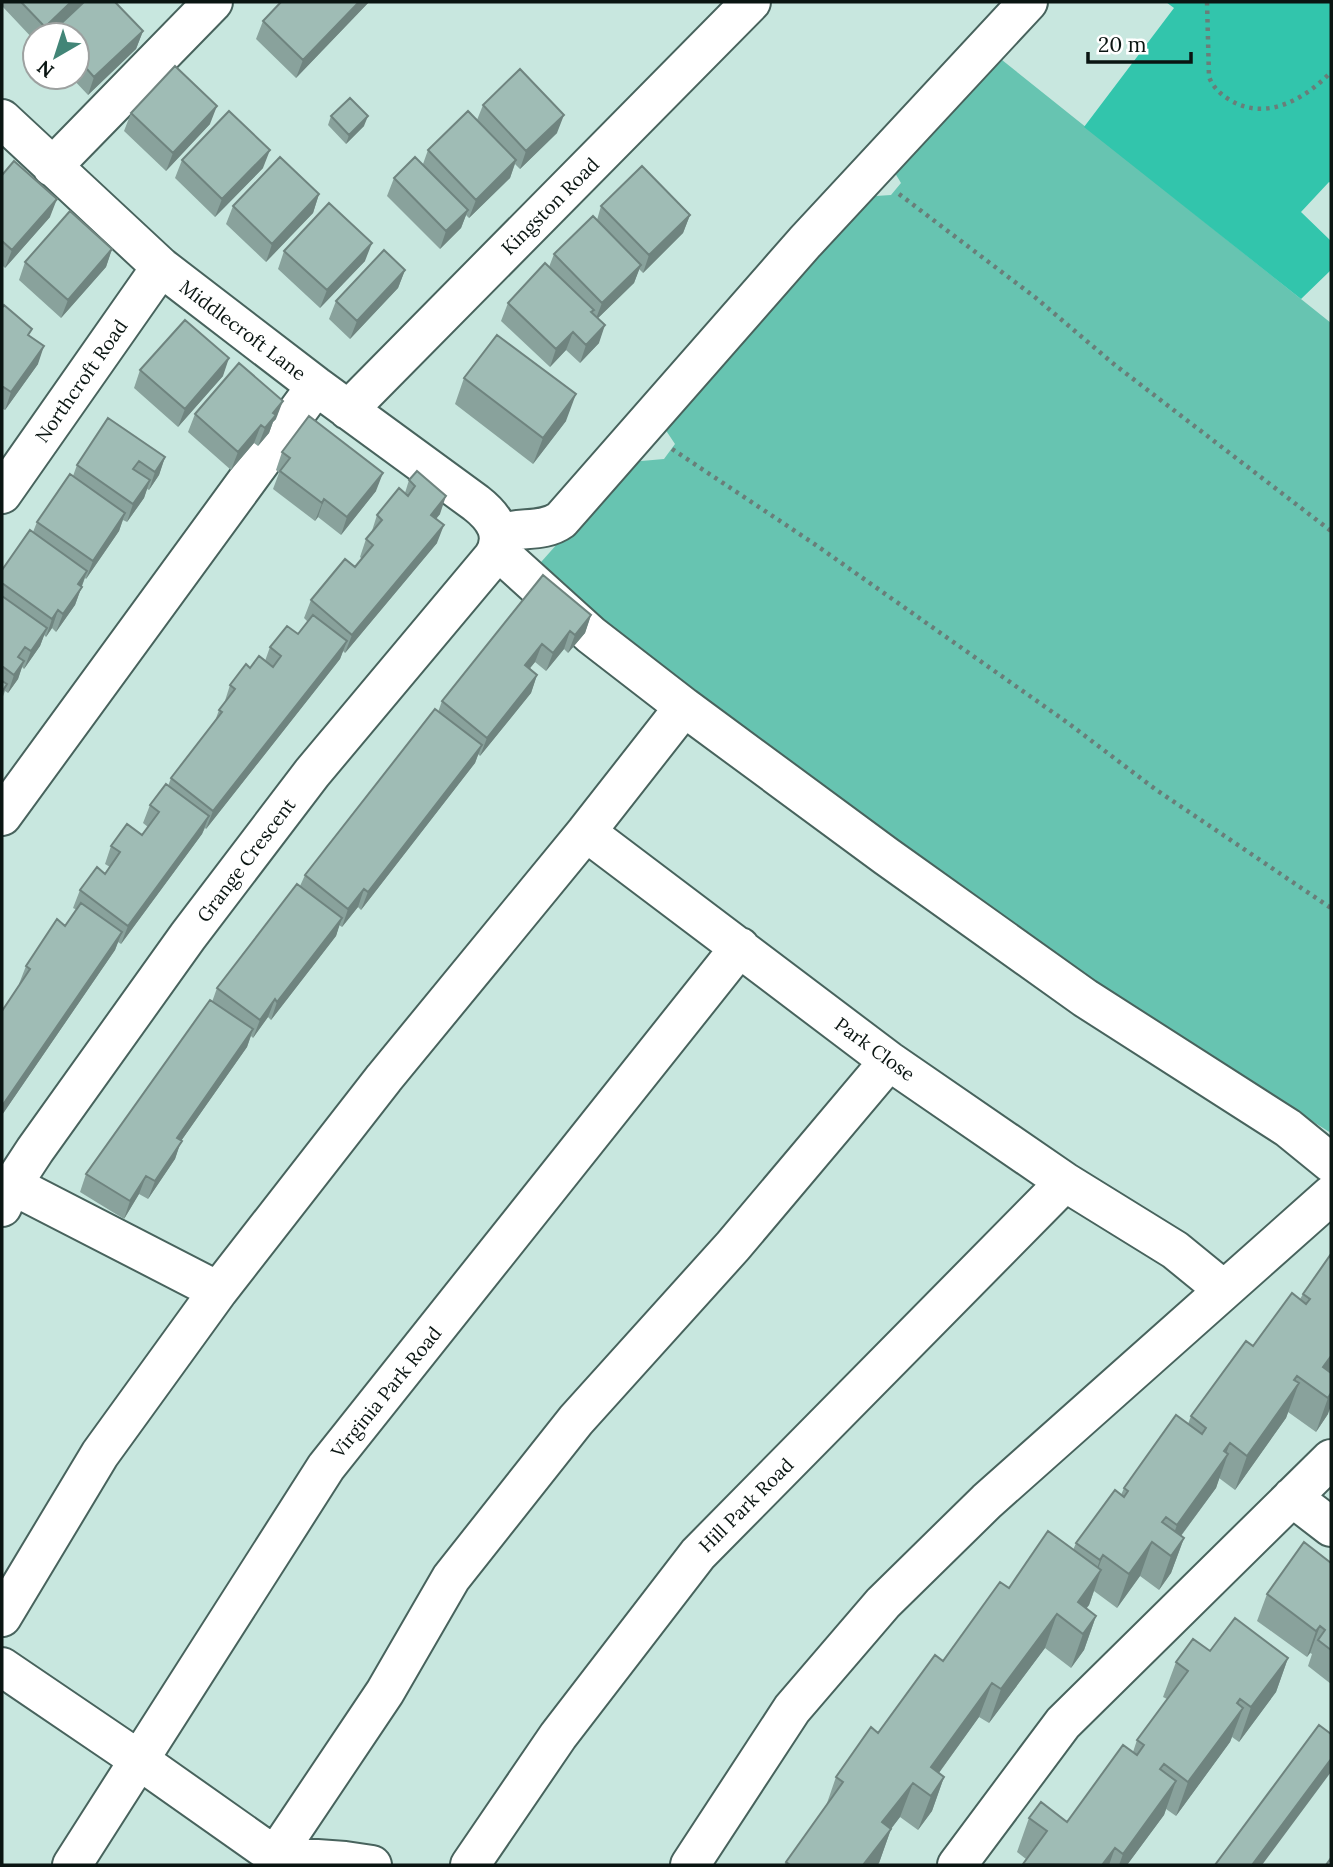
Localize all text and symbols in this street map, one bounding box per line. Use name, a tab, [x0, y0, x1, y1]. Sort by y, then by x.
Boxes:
north arrow	[21, 21, 91, 91]
scale bar	[1088, 21, 1191, 65]
text: 20 m	[1098, 31, 1147, 58]
text: N	[32, 55, 59, 83]
street label: Kingston Road	[496, 152, 604, 260]
street label: Middlecroft Lane	[175, 275, 311, 385]
street label: Northcroft Road	[30, 315, 132, 447]
street label: Grange Crescent	[192, 793, 301, 927]
street label: Park Close	[830, 1012, 920, 1086]
street label: Virginia Park Road	[325, 1321, 446, 1463]
street label: Hill Park Road	[694, 1453, 798, 1557]

